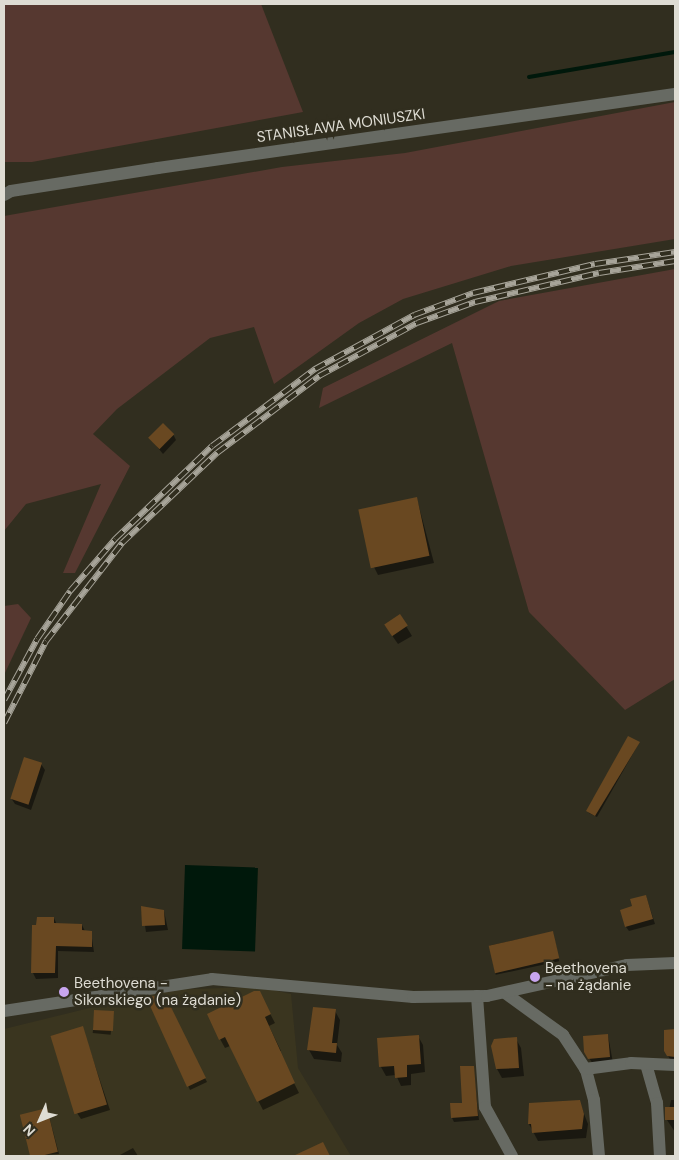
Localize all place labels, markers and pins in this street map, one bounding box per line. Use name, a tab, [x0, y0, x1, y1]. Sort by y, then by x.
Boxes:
place label: Beethovena - na żądanie	[545, 959, 631, 994]
marker: Beethovena - na żądanie	[529, 971, 541, 983]
place label: Beethovena - Sikorskiego (na żądanie)	[74, 974, 241, 1009]
marker: Beethovena - Sikorskiego (na żądanie)	[58, 986, 70, 998]

